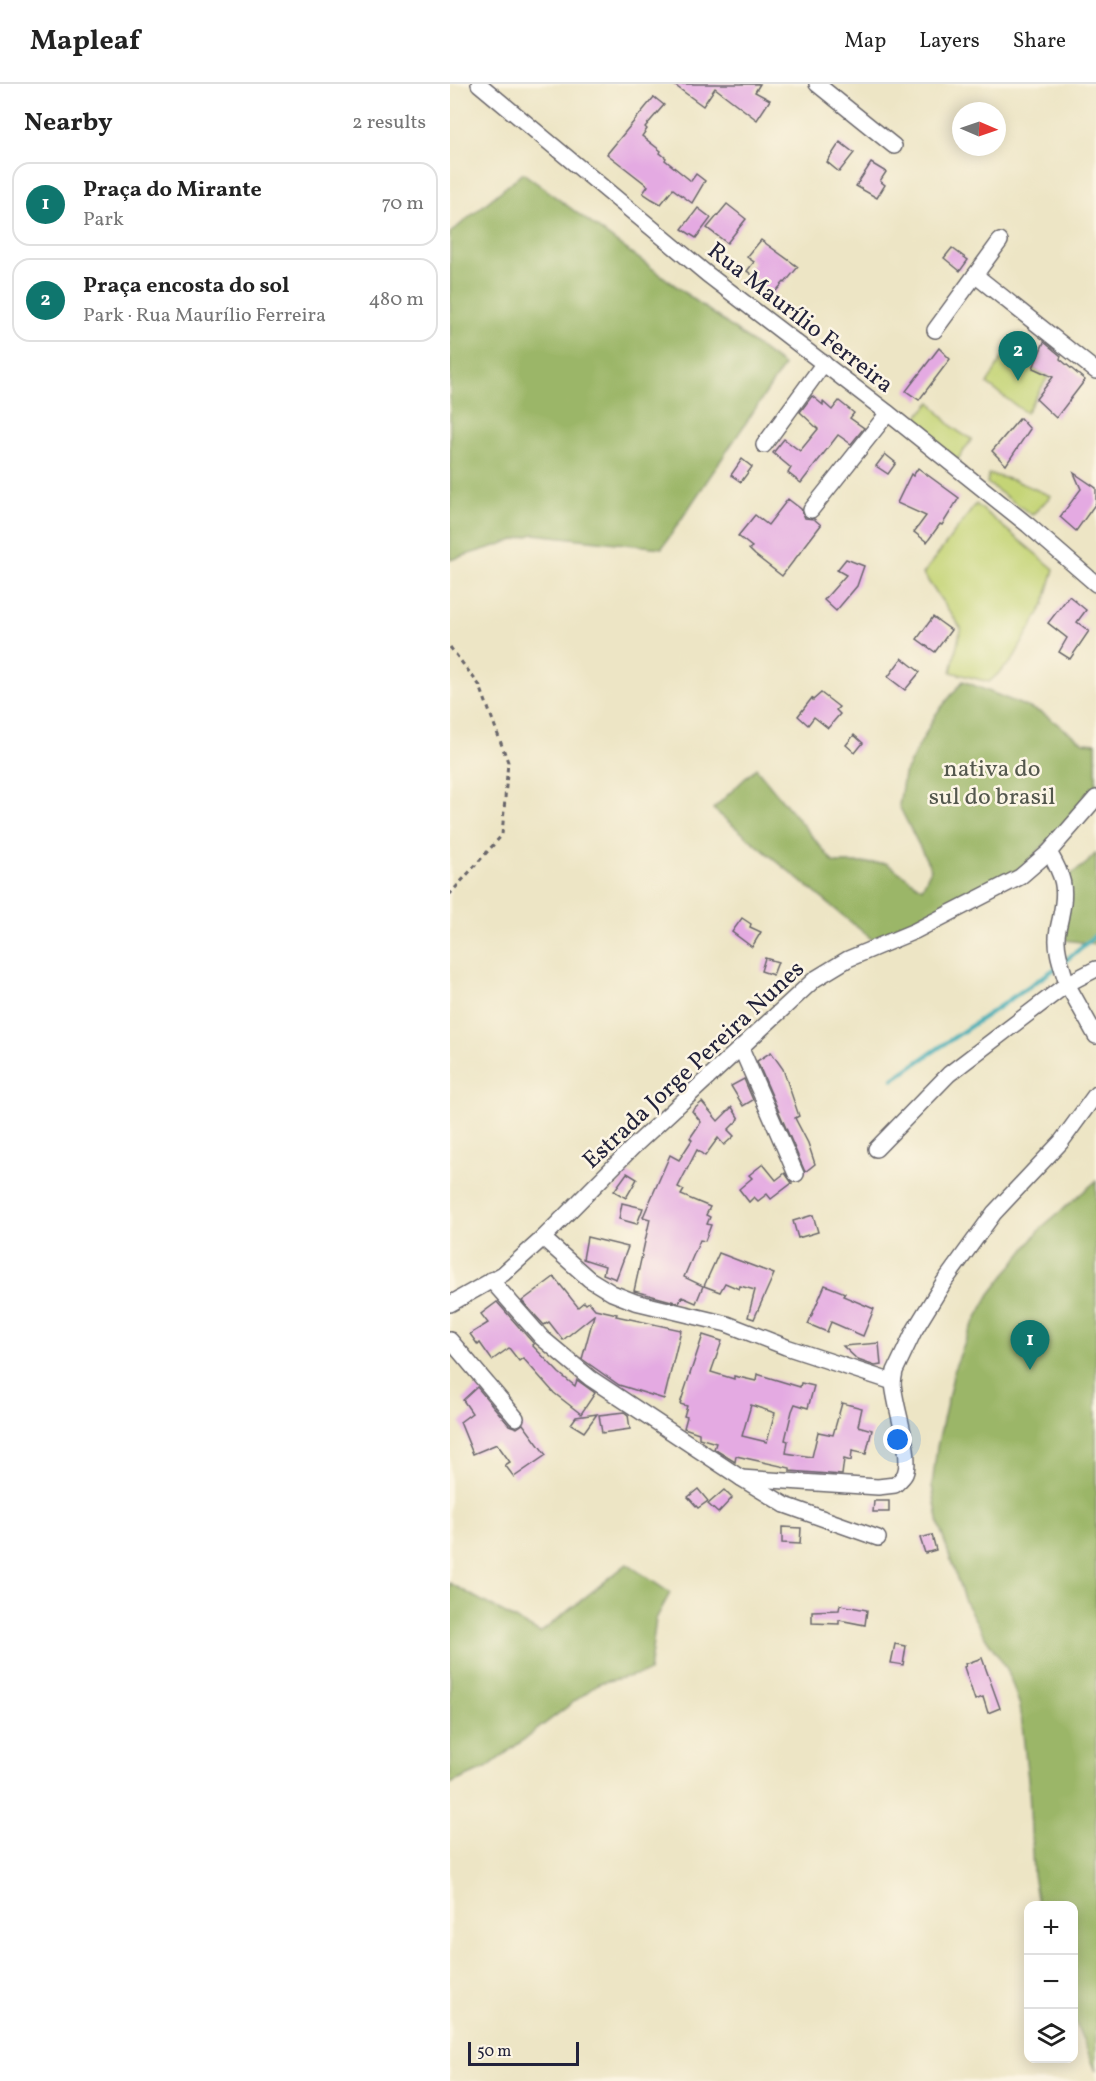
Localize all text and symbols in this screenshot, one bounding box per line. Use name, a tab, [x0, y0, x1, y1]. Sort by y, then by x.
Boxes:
text: Mapleaf	[30, 22, 140, 61]
text: Map	[844, 27, 886, 56]
text: Layers	[919, 27, 980, 56]
text: Share	[1013, 27, 1066, 56]
north arrow	[952, 102, 1006, 156]
text: Nearby	[24, 105, 113, 141]
text: 2 results	[352, 109, 426, 137]
text: Praça do Mirante	[83, 175, 262, 206]
text: 1	[41, 190, 50, 218]
text: 70 m	[381, 190, 424, 218]
text: Park	[83, 206, 124, 234]
street label: Rua Maurílio Ferreira	[699, 235, 900, 402]
text: Praça encosta do sol	[83, 271, 290, 302]
text: 2	[40, 286, 51, 314]
text: 480 m	[369, 286, 424, 314]
text: Park · Rua Maurílio Ferreira	[83, 302, 326, 330]
pin: 2	[998, 332, 1038, 381]
park label: nativa do sul do brasil	[929, 753, 1055, 815]
street label: Estrada Jorge Pereira Nunes	[576, 953, 813, 1178]
pin: 1	[1010, 1320, 1050, 1370]
your location	[883, 1425, 912, 1454]
map controls	[1024, 1901, 1078, 2063]
button: +	[1024, 1901, 1078, 1955]
button: −	[1024, 1955, 1078, 2009]
button: layers	[1024, 2009, 1078, 2063]
scale bar	[468, 2039, 579, 2066]
text: 50 m	[477, 2041, 511, 2063]

